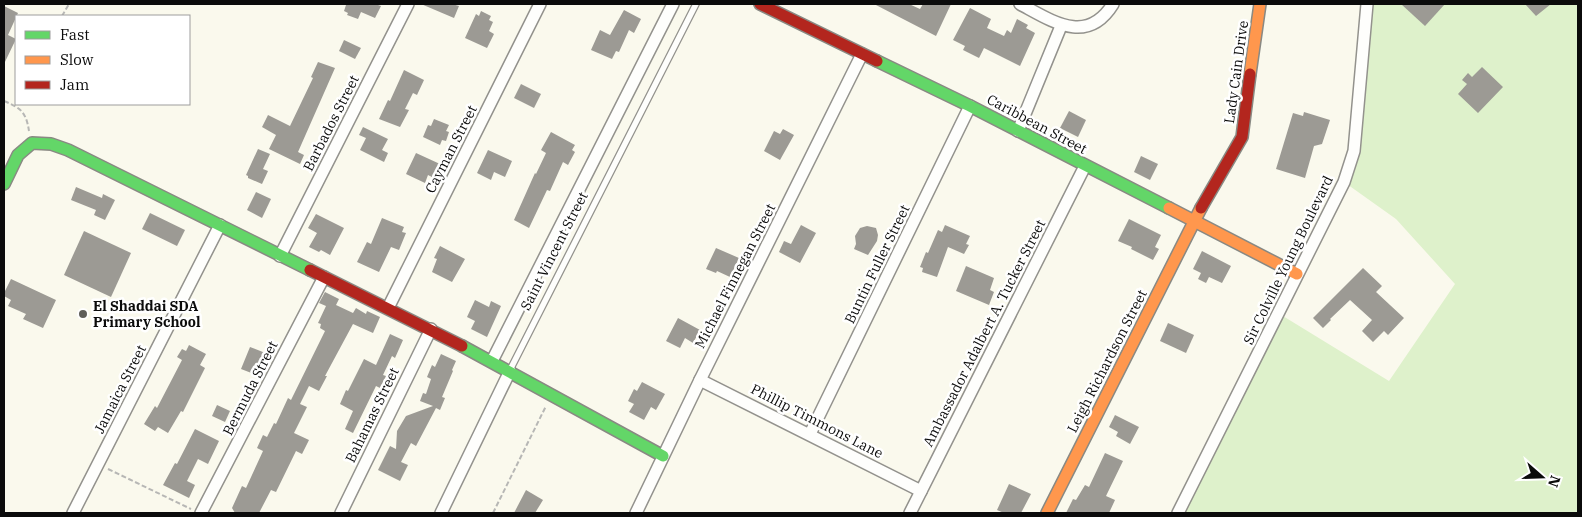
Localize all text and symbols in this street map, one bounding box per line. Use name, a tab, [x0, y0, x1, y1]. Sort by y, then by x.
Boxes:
legend	[15, 15, 190, 105]
street label: Lady Cain Drive	[1220, 19, 1252, 125]
text: Fast	[60, 25, 90, 44]
text: Slow	[60, 50, 94, 69]
street label: Barbados Street	[299, 72, 363, 174]
text: Jam	[60, 75, 89, 94]
street label: Caribbean Street	[984, 90, 1090, 158]
street label: Cayman Street	[421, 102, 481, 196]
street label: Sir Colville Young Boulevard	[1239, 172, 1337, 347]
street label: Saint Vincent Street	[516, 189, 592, 313]
street label: Michael Finnegan Street	[691, 201, 779, 351]
street label: Buntin Fuller Street	[840, 202, 914, 326]
street label: Ambassador Adalbert A. Tucker Street	[919, 216, 1049, 450]
street label: Leigh Richardson Street	[1063, 286, 1151, 436]
place label: El Shaddai SDA Primary School	[93, 297, 201, 331]
marker: El Shaddai SDA Primary School	[77, 308, 89, 320]
street label: Bermuda Street	[218, 338, 282, 438]
street label: Jamaica Street	[90, 342, 150, 436]
street label: Bahamas Street	[341, 364, 403, 466]
street label: Phillip Timmons Lane	[748, 380, 886, 462]
north arrow	[1517, 452, 1567, 502]
text: N	[1544, 473, 1565, 490]

